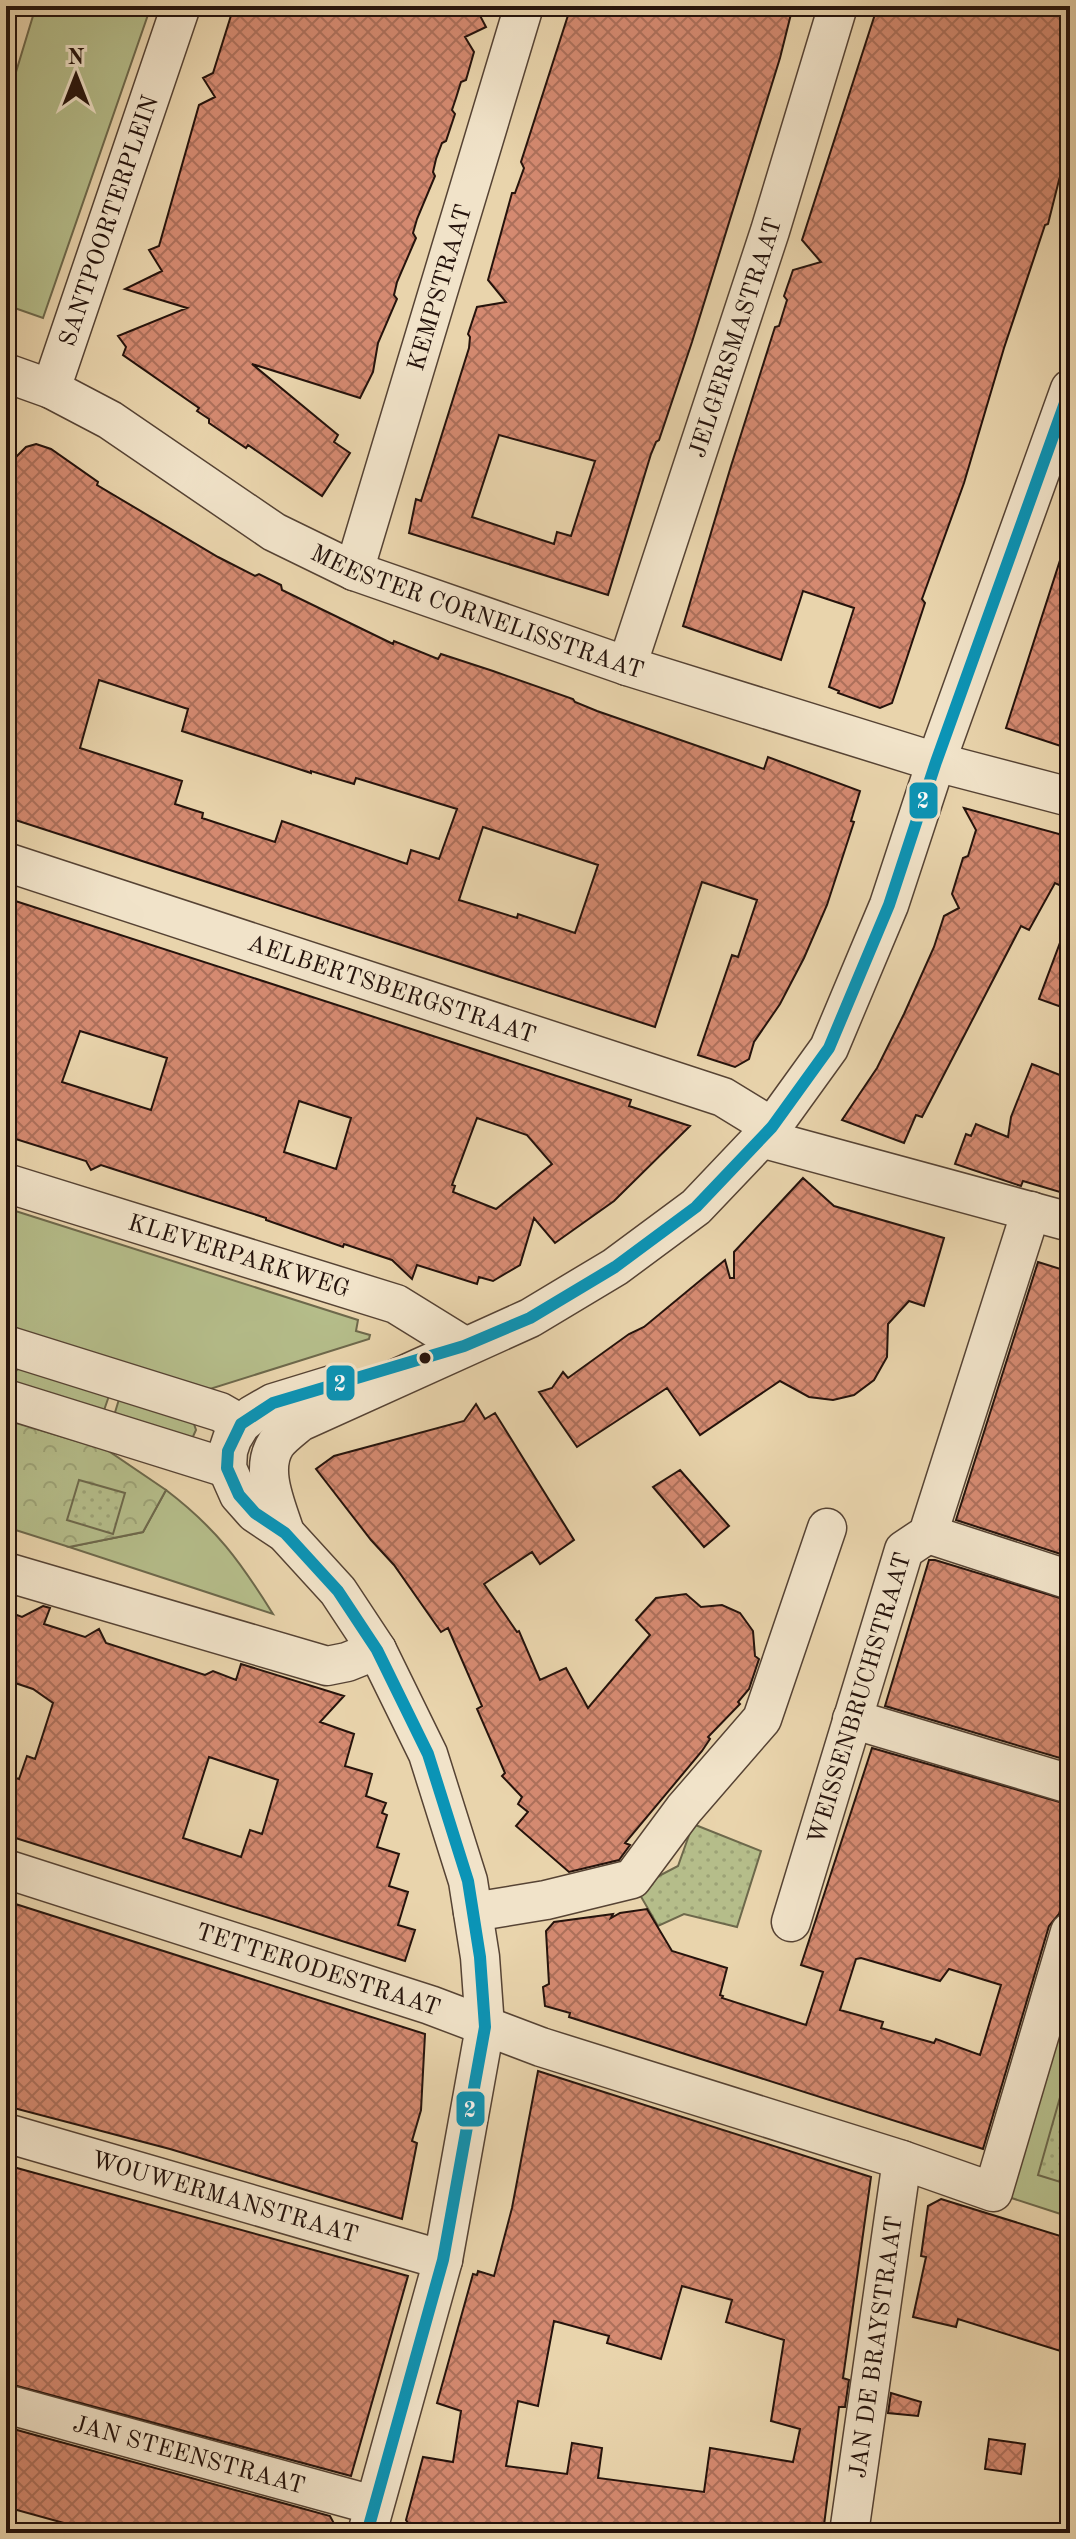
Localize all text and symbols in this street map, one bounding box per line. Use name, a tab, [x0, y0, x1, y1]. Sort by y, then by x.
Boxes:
north arrow	[36, 36, 116, 116]
text: N	[68, 47, 85, 69]
street label: SANTPOORTERPLEIN	[56, 93, 164, 350]
street label: KEMPSTRAAT	[405, 202, 477, 374]
street label: JELGERSMASTRAAT	[686, 215, 787, 461]
street label: MEESTER CORNELISSTRAAT	[306, 542, 646, 684]
line badge: 2	[908, 781, 939, 820]
text: 2	[917, 791, 929, 813]
street label: AELBERTSBERGSTRAAT	[244, 932, 538, 1049]
street label: KLEVERPARKWEG	[125, 1212, 352, 1303]
unlabelled marker	[417, 1350, 433, 1366]
line badge: 2	[325, 1364, 356, 1402]
text: 2	[334, 1374, 346, 1396]
street label: WEISSENBRUCHSTRAAT	[805, 1550, 917, 1847]
street label: TETTERODESTRAAT	[193, 1921, 443, 2022]
line badge: 2	[455, 2090, 486, 2128]
text: 2	[464, 2100, 476, 2122]
street label: WOUWERMANSTRAAT	[88, 2148, 360, 2249]
street label: JAN DE BRAYSTRAAT	[847, 2214, 908, 2480]
street label: JAN STEENSTRAAT	[70, 2413, 307, 2500]

